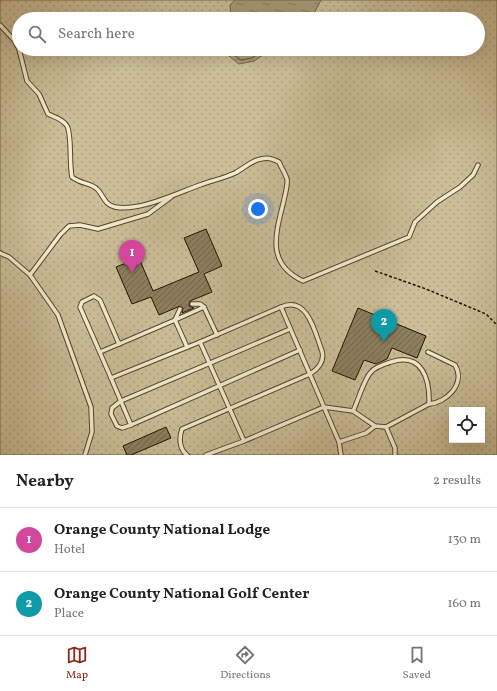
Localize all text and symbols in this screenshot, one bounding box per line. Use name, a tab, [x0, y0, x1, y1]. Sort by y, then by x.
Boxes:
search box	[12, 12, 485, 56]
icon: search	[26, 23, 48, 45]
text: Search here	[58, 24, 135, 45]
your location	[248, 199, 268, 219]
pin: 1	[119, 240, 145, 273]
pin: 2	[371, 309, 397, 342]
map controls	[449, 407, 485, 443]
button: locate	[449, 407, 485, 443]
text: Nearby	[16, 470, 74, 493]
text: 2 results	[433, 472, 481, 490]
text: Orange County National Lodge	[54, 520, 270, 541]
text: 1	[26, 531, 32, 549]
text: 130 m	[448, 531, 481, 549]
text: Hotel	[54, 541, 85, 559]
text: Orange County National Golf Center	[54, 584, 309, 605]
text: 2	[26, 595, 32, 613]
text: 160 m	[447, 595, 481, 613]
text: Place	[54, 605, 84, 623]
tab: Map	[66, 644, 88, 683]
tab: Directions	[220, 644, 271, 683]
tab: Saved	[403, 644, 431, 683]

